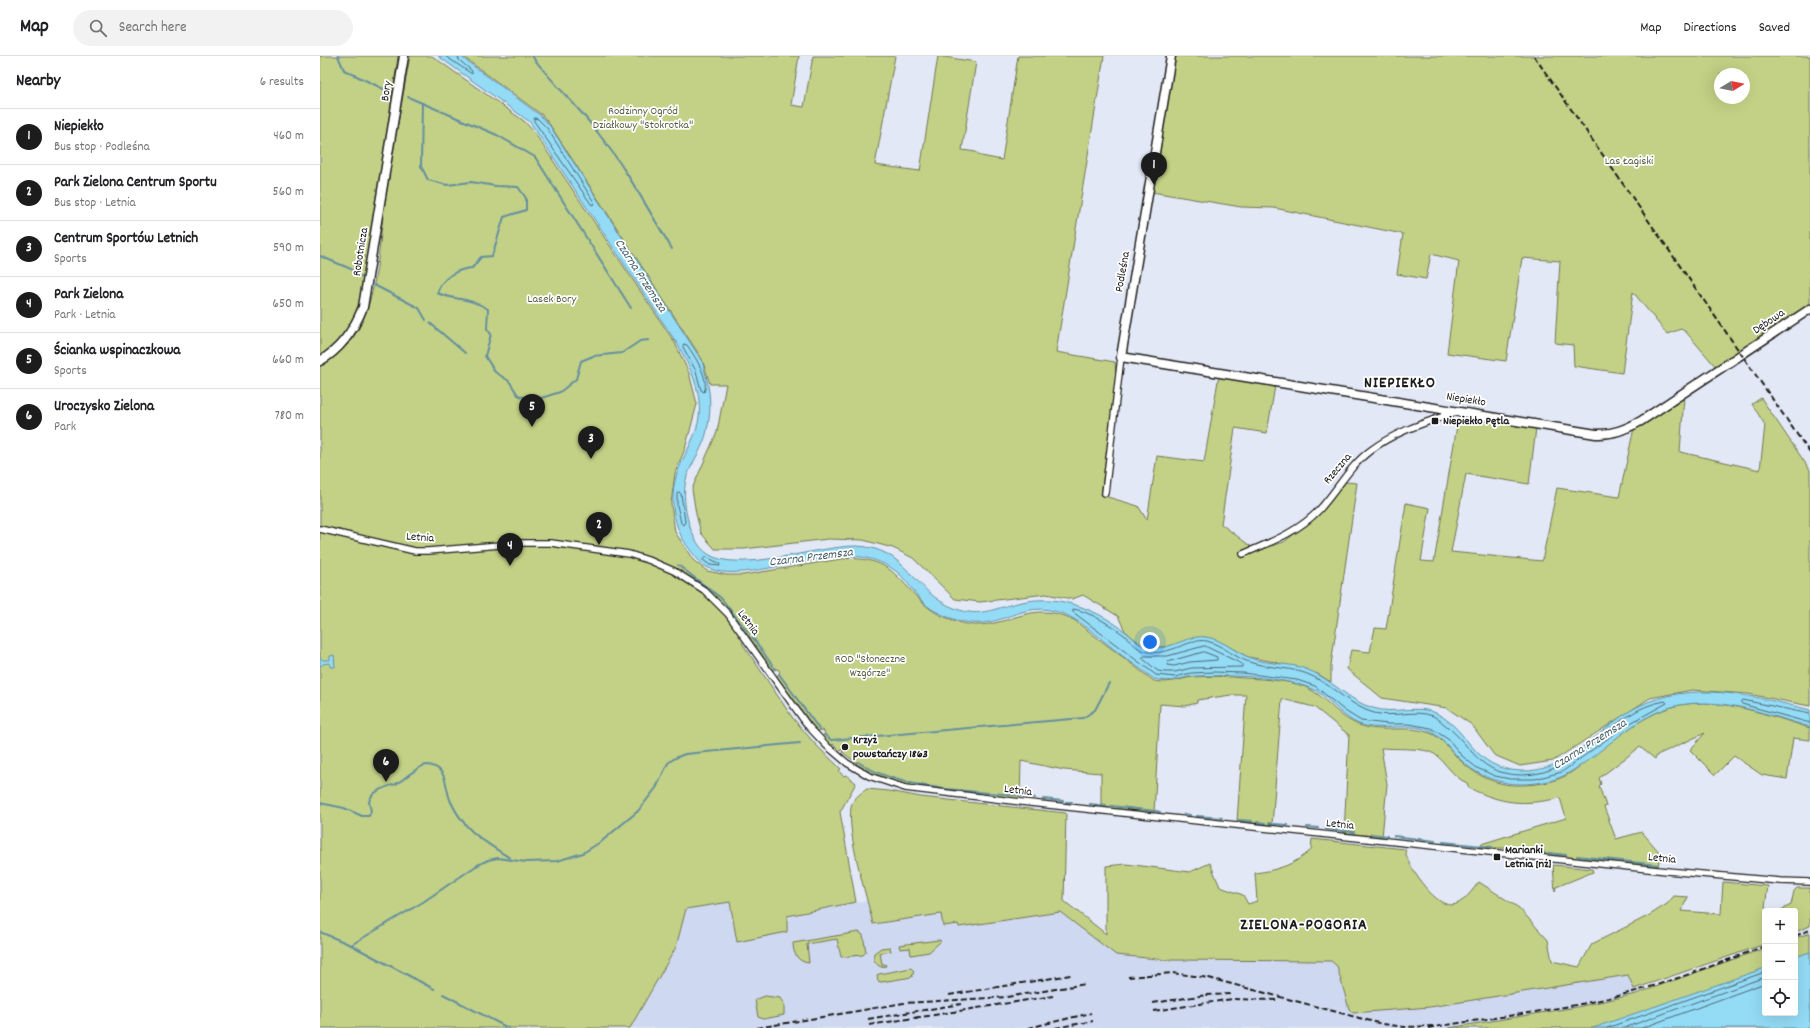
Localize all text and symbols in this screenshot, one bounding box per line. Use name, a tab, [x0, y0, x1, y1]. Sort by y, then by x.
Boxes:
search box	[73, 10, 353, 46]
text: Map	[20, 14, 49, 41]
icon: search	[87, 17, 109, 39]
text: Search here	[119, 17, 187, 39]
text: Map	[1640, 18, 1662, 38]
text: Directions	[1684, 18, 1737, 38]
text: Saved	[1759, 18, 1790, 38]
north arrow	[1714, 68, 1750, 104]
text: Nearby	[16, 70, 60, 94]
text: 6 results	[260, 73, 304, 92]
street label: Bory	[377, 79, 397, 102]
park label: Rodzinny Ogród Działkowy "Stokrotka"	[593, 103, 693, 134]
text: Niepiekło	[54, 116, 104, 138]
text: 1	[28, 127, 30, 146]
text: 460 m	[273, 127, 304, 146]
text: Bus stop · Podleśna	[54, 138, 150, 157]
pin: 1	[1141, 152, 1167, 185]
park label: Las Łagiski	[1605, 153, 1653, 170]
text: Park Zielona Centrum Sportu	[54, 172, 217, 194]
text: 2	[26, 183, 32, 202]
text: 560 m	[273, 183, 304, 202]
text: Bus stop · Letnia	[54, 194, 136, 213]
street label: Robotnicza	[349, 226, 373, 277]
text: Centrum Sportów Letnich	[54, 228, 198, 250]
water label: Czarna Przemsza	[609, 236, 671, 317]
text: 3	[26, 239, 32, 258]
text: 590 m	[273, 239, 304, 258]
text: Sports	[54, 250, 87, 269]
street label: Podleśna	[1111, 250, 1135, 294]
text: Park Zielona	[54, 284, 123, 306]
park label: Lasek Bory	[528, 291, 578, 308]
text: 4	[26, 295, 32, 314]
text: 650 m	[273, 295, 304, 314]
street label: Dębowa	[1750, 305, 1789, 339]
text: Park · Letnia	[54, 306, 115, 325]
text: Ścianka wspinaczkowa	[54, 340, 180, 362]
text: 5	[26, 351, 32, 370]
text: 660 m	[272, 351, 304, 370]
text: Sports	[54, 362, 87, 381]
district label: NIEPIEKŁO	[1364, 372, 1436, 395]
street label: Niepiekło	[1445, 388, 1487, 412]
pin: 5	[519, 394, 545, 427]
text: Uroczysko Zielona	[54, 396, 154, 418]
text: 6	[26, 407, 32, 426]
text: 780 m	[275, 407, 304, 426]
place label: Niepiekło Pętla	[1443, 413, 1510, 430]
marker: Niepiekło Pętla	[1430, 416, 1440, 426]
text: Park	[54, 418, 76, 437]
pin: 3	[578, 426, 604, 459]
street label: Rzeczna	[1320, 449, 1356, 488]
pin: 2	[586, 512, 612, 545]
street label: Letnia	[405, 529, 435, 547]
pin: 4	[497, 533, 523, 566]
water label: Czarna Przemsza	[768, 543, 855, 573]
street label: Letnia	[733, 607, 763, 640]
your location	[1140, 632, 1160, 652]
park label: ROD "Słoneczne Wzgórze"	[835, 651, 905, 682]
water label: Czarna Przemsza	[1549, 714, 1631, 775]
place label: Krzyż powstańczy 1863	[853, 732, 928, 763]
marker: Krzyż powstańczy 1863	[840, 742, 850, 752]
pin: 6	[373, 749, 399, 782]
street label: Letnia	[1003, 781, 1033, 801]
street label: Letnia	[1325, 815, 1355, 835]
place label: Marianki Letnia [nż]	[1505, 842, 1552, 873]
street label: Letnia	[1647, 849, 1677, 869]
marker: Marianki Letnia [nż]	[1492, 852, 1502, 862]
map controls	[1762, 908, 1798, 1016]
button: +	[1762, 908, 1798, 944]
district label: ZIELONA-POGORIA	[1240, 914, 1368, 937]
button: −	[1762, 944, 1798, 980]
button: locate	[1762, 980, 1798, 1016]

